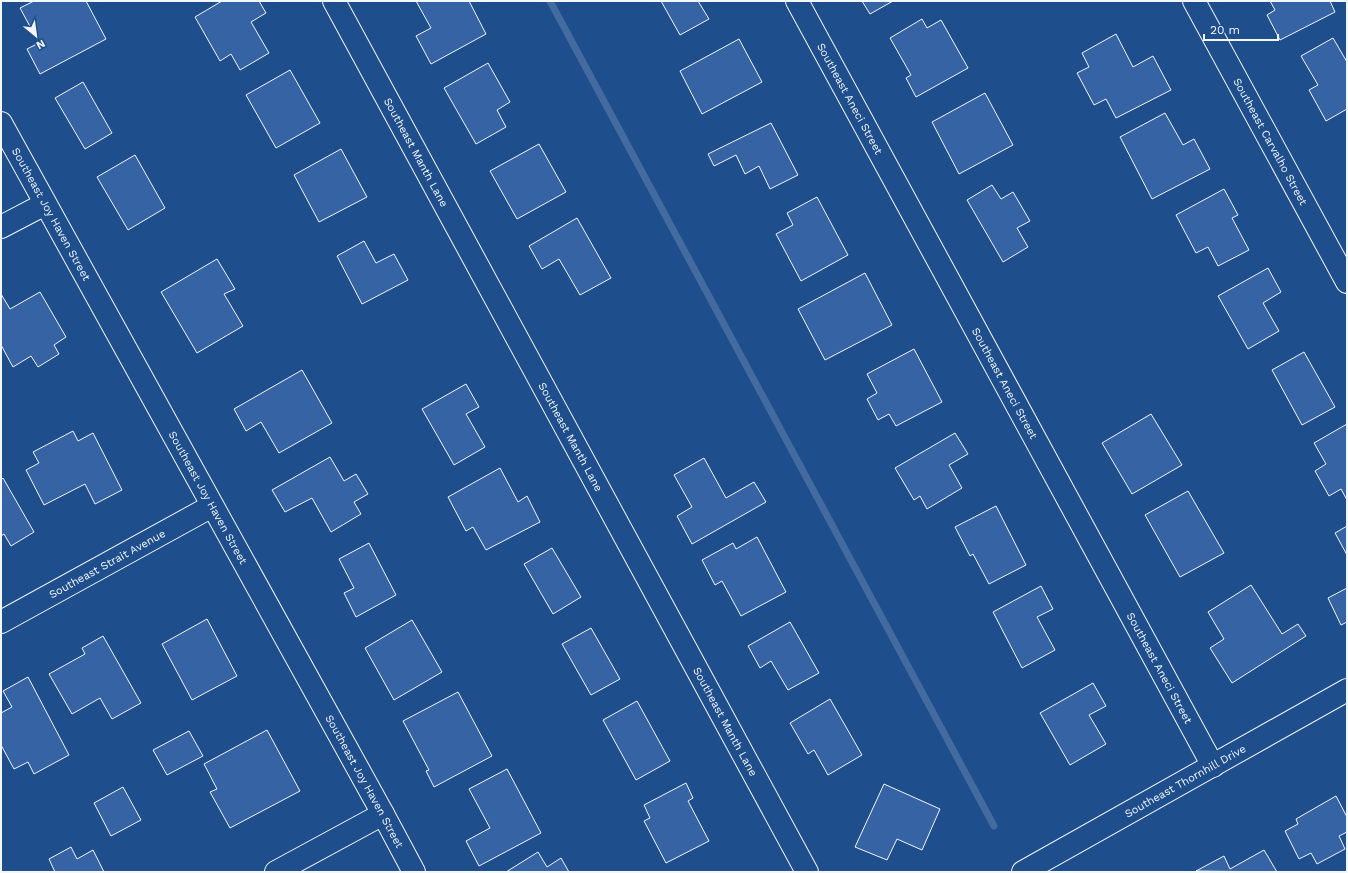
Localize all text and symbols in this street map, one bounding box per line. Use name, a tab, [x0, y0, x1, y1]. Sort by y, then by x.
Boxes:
north arrow	[16, 16, 56, 56]
scale bar	[1204, 16, 1278, 42]
text: 20 m	[1210, 23, 1240, 37]
text: N	[34, 37, 47, 52]
street label: Southeast Aneci Street	[814, 41, 885, 157]
street label: Southeast Carvalho Street	[1230, 76, 1310, 208]
street label: Southeast Manth Lane	[381, 96, 450, 209]
street label: Southeast Joy Haven Street	[9, 145, 93, 283]
street label: Southeast Aneci Street	[969, 326, 1040, 442]
street label: Southeast Manth Lane	[535, 380, 605, 494]
street label: Southeast Joy Haven Street	[166, 429, 250, 567]
street label: Southeast Strait Avenue	[47, 527, 168, 601]
street label: Southeast Aneci Street	[1124, 610, 1195, 726]
street label: Southeast Manth Lane	[690, 665, 760, 779]
street label: Southeast Joy Haven Street	[322, 713, 406, 851]
street label: Southeast Thornhill Drive	[1123, 742, 1248, 821]

